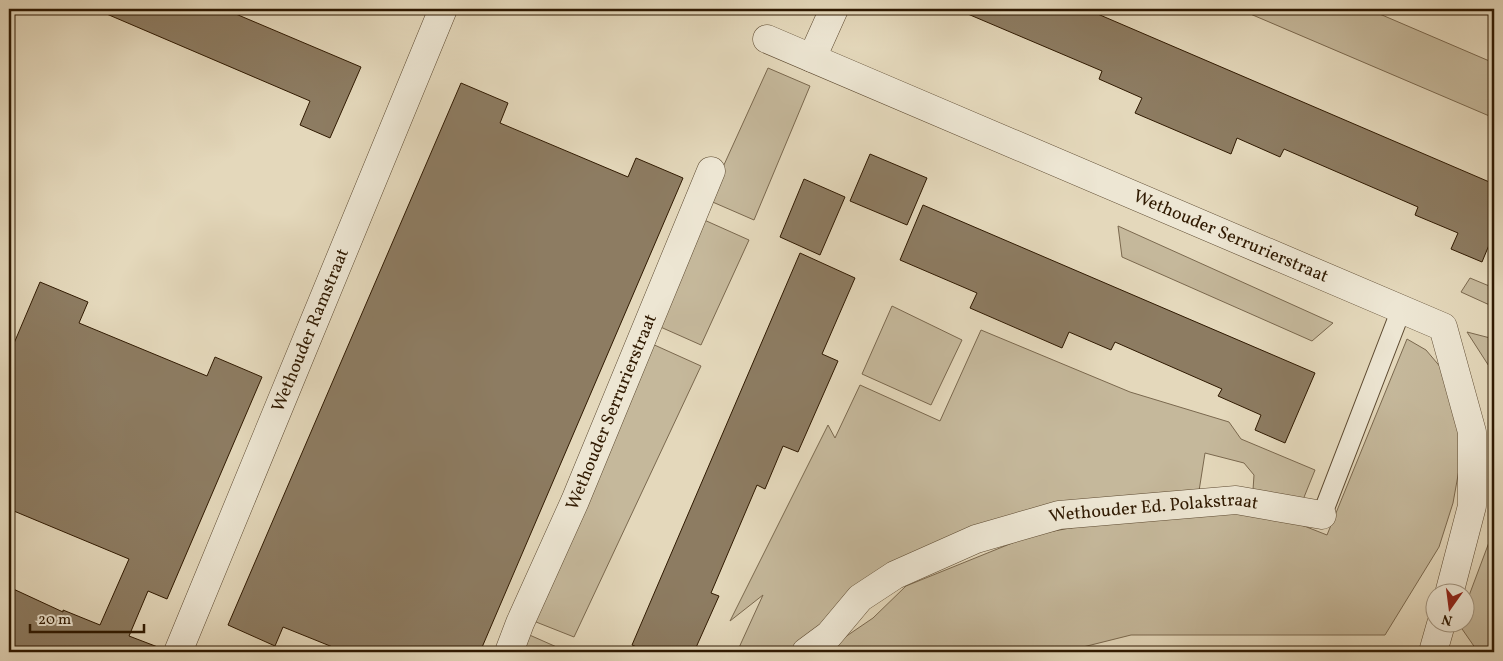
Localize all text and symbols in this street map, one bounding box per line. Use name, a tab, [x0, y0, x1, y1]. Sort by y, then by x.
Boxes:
street label: Wethouder Serrurierstraat	[1129, 184, 1332, 289]
street label: Wethouder Ramstraat	[266, 245, 355, 416]
street label: Wethouder Serrurierstraat	[560, 310, 663, 514]
street label: Wethouder Ed. Polakstraat	[1046, 487, 1260, 530]
north arrow	[1426, 584, 1476, 634]
scale bar	[30, 601, 144, 633]
text: N	[1440, 609, 1454, 630]
text: 20 m	[38, 610, 71, 631]

